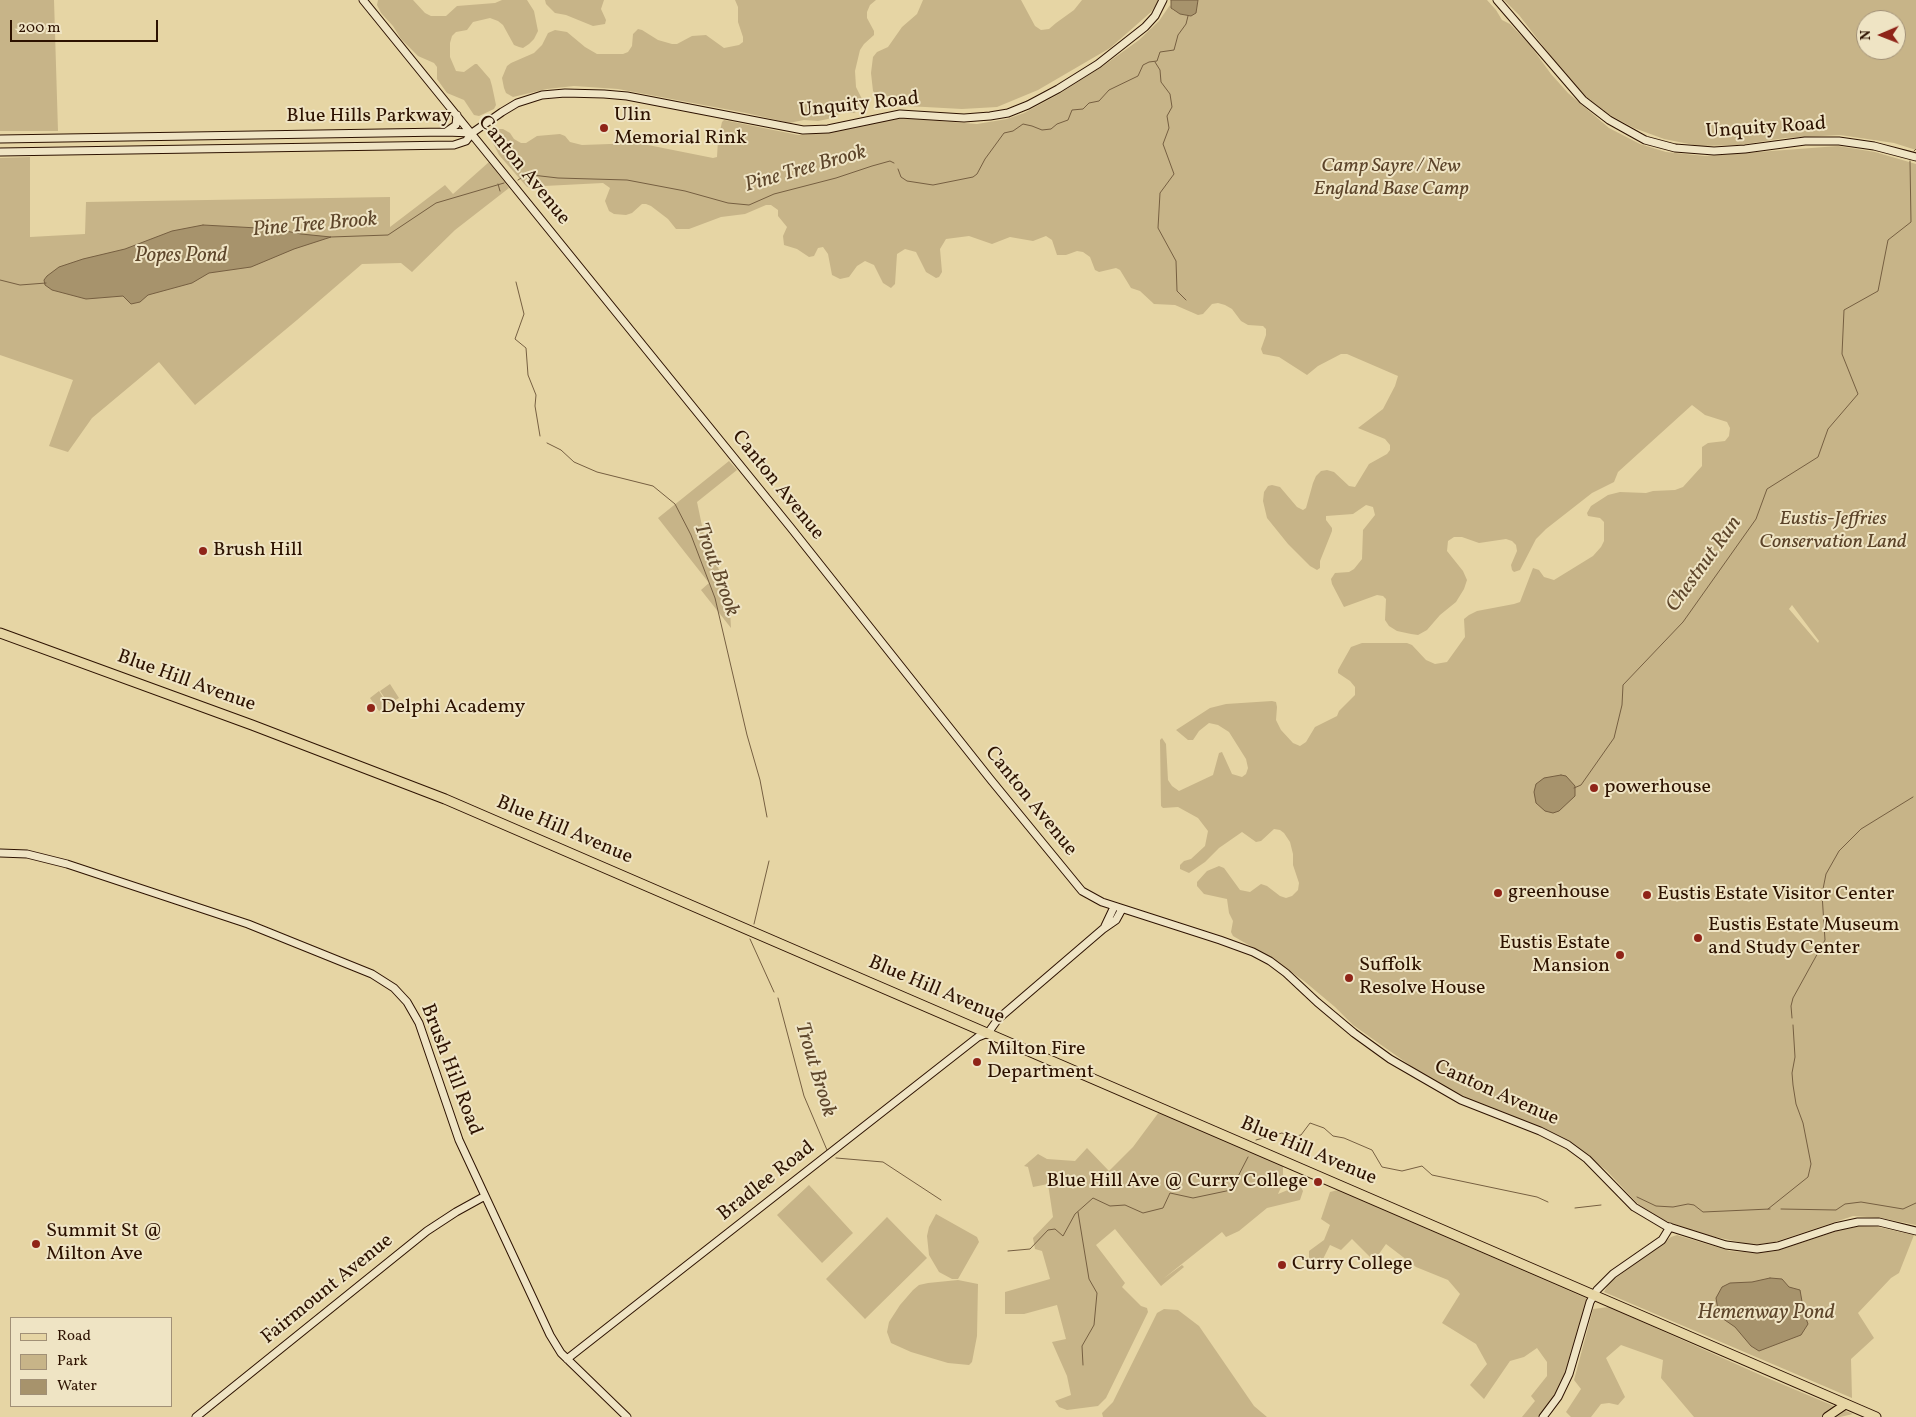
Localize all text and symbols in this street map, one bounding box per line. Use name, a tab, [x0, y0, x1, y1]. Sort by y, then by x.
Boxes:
scale bar	[12, 10, 160, 42]
north arrow	[1856, 10, 1906, 60]
text: 200 m	[18, 18, 61, 39]
text: N	[1857, 30, 1876, 41]
street label: Unquity Road	[798, 88, 920, 124]
place label: Ulin Memorial Rink	[614, 104, 747, 151]
street label: Blue Hills Parkway	[286, 105, 452, 129]
street label: Canton Avenue	[472, 111, 574, 231]
street label: Unquity Road	[1705, 113, 1827, 145]
marker: Ulin Memorial Rink	[598, 122, 610, 134]
water label: Pine Tree Brook	[742, 141, 870, 199]
park label: Camp Sayre / New England Base Camp	[1313, 155, 1469, 202]
water label: Pine Tree Brook	[252, 208, 378, 244]
water label: Popes Pond	[135, 244, 227, 270]
street label: Canton Avenue	[726, 426, 828, 546]
park label: Eustis-Jeffries Conservation Land	[1759, 508, 1907, 555]
water label: Chestnut Run	[1662, 512, 1748, 618]
water label: Trout Brook	[686, 520, 744, 620]
place label: Brush Hill	[213, 539, 303, 563]
marker: Brush Hill	[197, 545, 209, 557]
street label: Blue Hill Avenue	[113, 646, 259, 718]
place label: Delphi Academy	[381, 696, 525, 720]
marker: Delphi Academy	[365, 702, 377, 714]
street label: Canton Avenue	[979, 742, 1081, 862]
place label: powerhouse	[1604, 776, 1711, 800]
marker: powerhouse	[1588, 782, 1600, 794]
street label: Blue Hill Avenue	[492, 791, 636, 871]
place label: greenhouse	[1508, 881, 1609, 905]
place label: Eustis Estate Visitor Center	[1657, 883, 1894, 907]
marker: greenhouse	[1492, 887, 1504, 899]
marker: Eustis Estate Visitor Center	[1641, 889, 1653, 901]
place label: Eustis Estate Museum and Study Center	[1708, 914, 1900, 961]
place label: Eustis Estate Mansion	[1499, 932, 1610, 979]
marker: Eustis Estate Museum and Study Center	[1692, 932, 1704, 944]
marker: Eustis Estate Mansion	[1614, 949, 1626, 961]
street label: Blue Hill Avenue	[864, 951, 1008, 1031]
place label: Suffolk Resolve House	[1359, 954, 1486, 1001]
marker: Suffolk Resolve House	[1343, 972, 1355, 984]
street label: Brush Hill Road	[414, 1001, 486, 1139]
water label: Trout Brook	[788, 1020, 840, 1120]
place label: Milton Fire Department	[987, 1038, 1094, 1085]
marker: Milton Fire Department	[971, 1056, 983, 1068]
street label: Canton Avenue	[1430, 1056, 1562, 1132]
street label: Blue Hill Avenue	[1236, 1112, 1380, 1192]
street label: Bradlee Road	[714, 1137, 820, 1227]
place label: Blue Hill Ave @ Curry College	[1047, 1170, 1308, 1194]
marker: Blue Hill Ave @ Curry College	[1312, 1176, 1324, 1188]
place label: Summit St @ Milton Ave	[46, 1220, 163, 1267]
street label: Fairmount Avenue	[257, 1230, 399, 1350]
marker: Summit St @ Milton Ave	[30, 1238, 42, 1250]
place label: Curry College	[1292, 1253, 1413, 1277]
marker: Curry College	[1276, 1259, 1288, 1271]
water label: Hemenway Pond	[1697, 1301, 1835, 1327]
legend	[10, 1317, 172, 1407]
text: Road	[57, 1326, 91, 1347]
text: Park	[57, 1351, 88, 1372]
text: Water	[57, 1376, 97, 1397]

